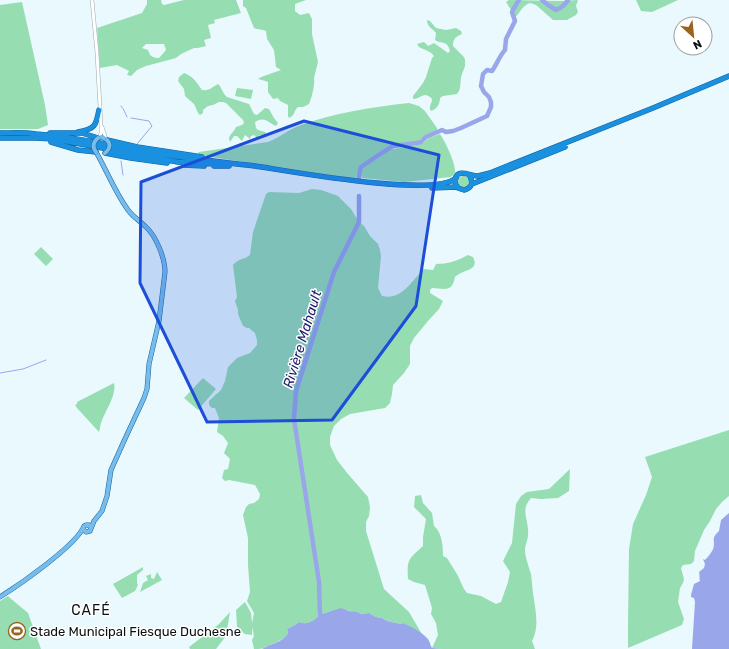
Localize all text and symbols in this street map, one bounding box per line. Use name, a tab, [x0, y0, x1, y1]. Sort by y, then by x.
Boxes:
north arrow	[673, 16, 713, 56]
text: N	[691, 37, 704, 52]
water label: Rivière Mahault	[280, 288, 326, 390]
district label: CAFÉ	[71, 601, 111, 619]
sports icon: Stade Municipal Fiesque Duchesne	[7, 621, 27, 641]
place label: Stade Municipal Fiesque Duchesne	[30, 624, 241, 639]

